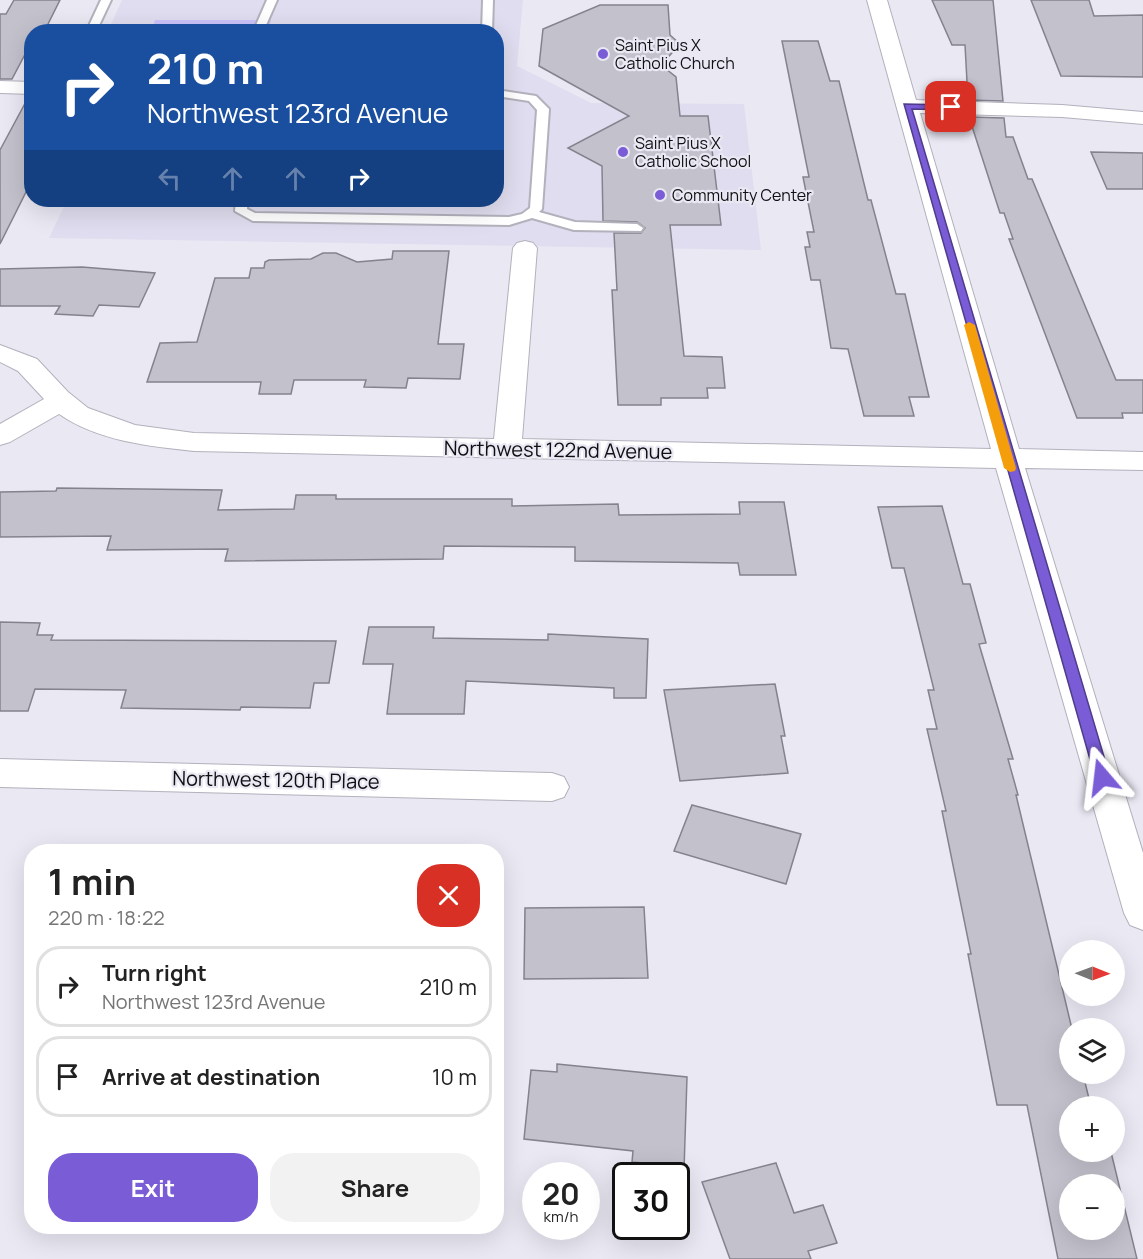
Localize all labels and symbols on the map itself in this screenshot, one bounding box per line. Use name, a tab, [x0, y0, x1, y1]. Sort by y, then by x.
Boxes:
place label: Saint Pius X Catholic Church	[615, 34, 735, 74]
marker: Saint Pius X Catholic Church	[596, 47, 610, 61]
pin	[925, 81, 976, 132]
place label: Saint Pius X Catholic School	[635, 132, 751, 172]
marker: Saint Pius X Catholic School	[616, 145, 630, 159]
place label: Community Center	[672, 184, 812, 206]
marker: Community Center	[653, 188, 667, 202]
street label: Northwest 122nd Avenue	[444, 434, 672, 465]
position arrow	[1070, 745, 1134, 809]
street label: Northwest 120th Place	[172, 764, 380, 795]
north arrow	[1059, 940, 1125, 1006]
speed limit sign: 30	[612, 1162, 690, 1240]

